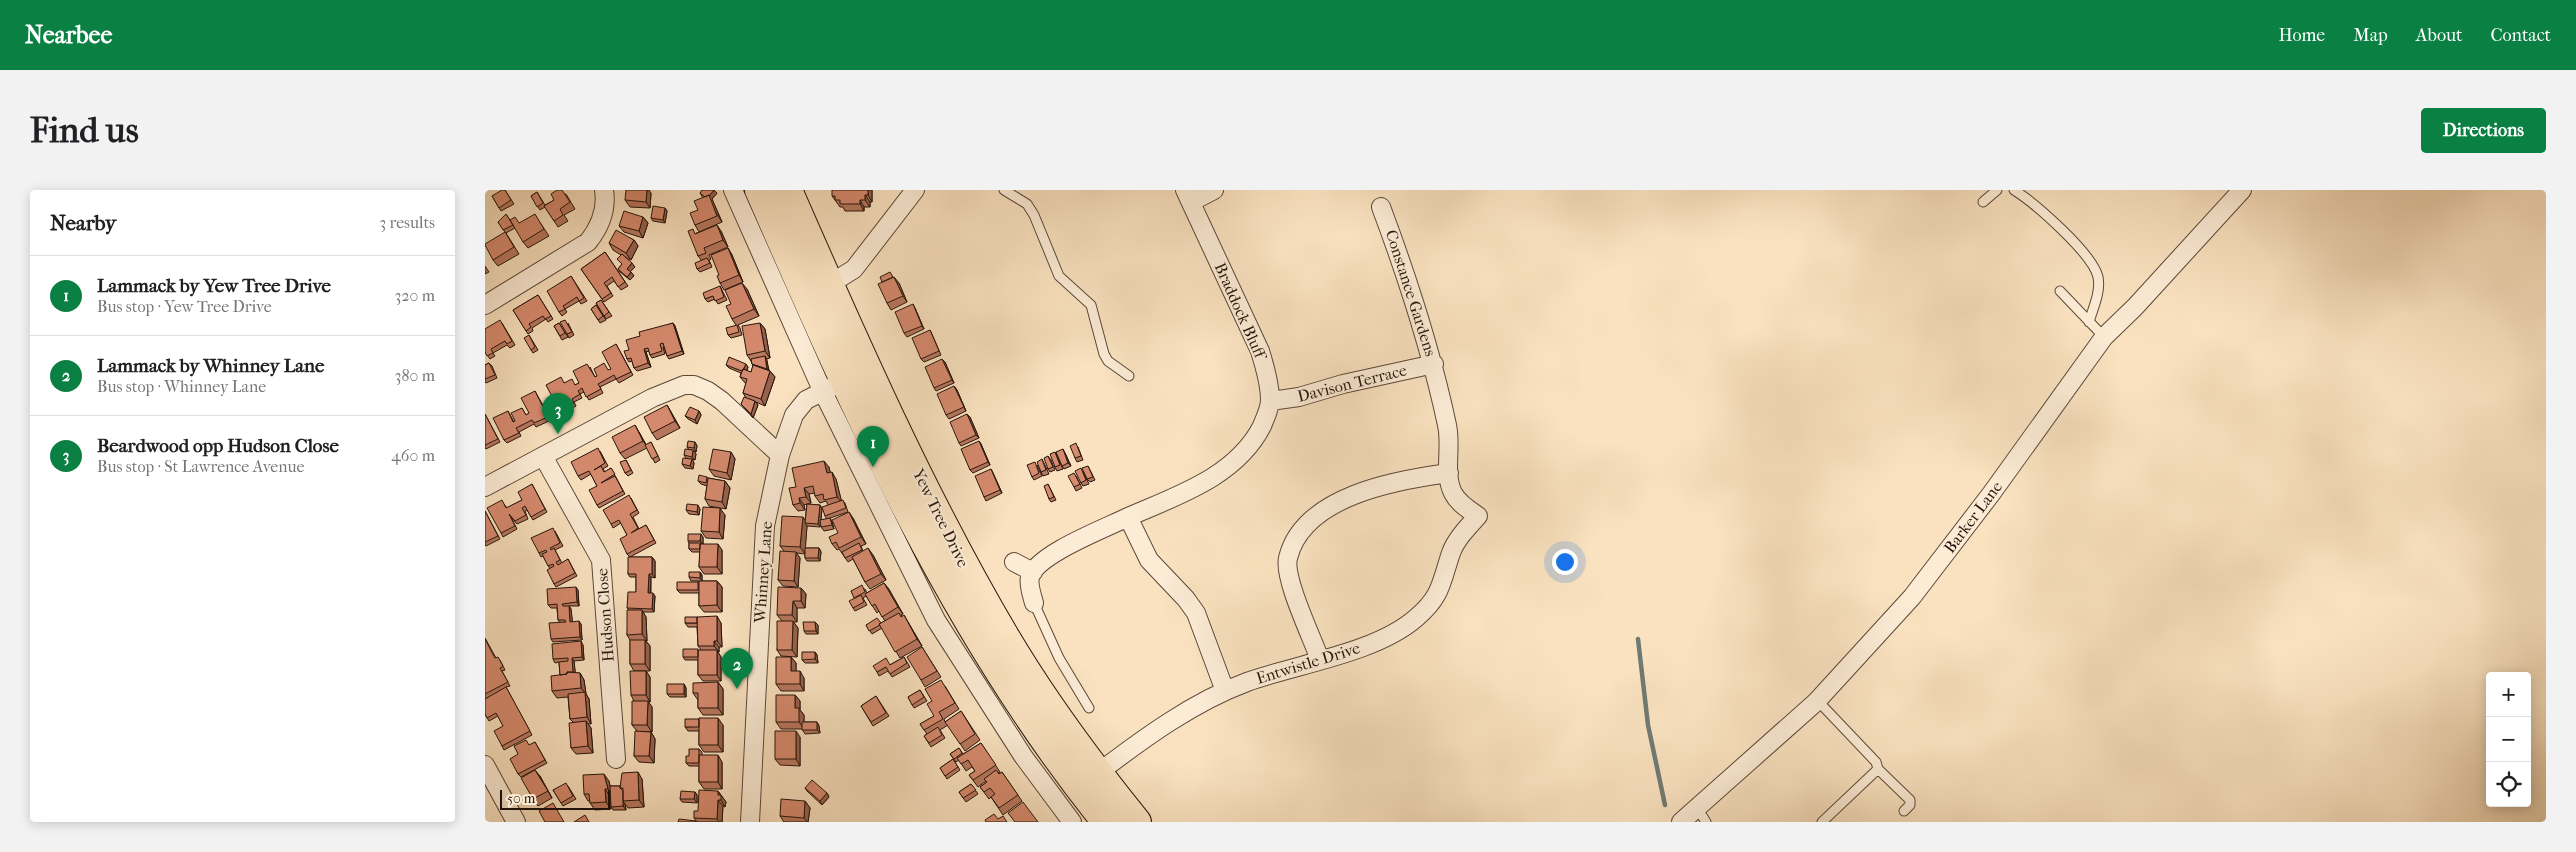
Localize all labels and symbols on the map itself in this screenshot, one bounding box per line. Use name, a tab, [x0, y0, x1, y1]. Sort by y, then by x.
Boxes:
street label: Constance Gardens	[1382, 227, 1440, 359]
street label: Braddock Bluff	[1211, 260, 1271, 364]
street label: Davison Terrace	[1295, 360, 1409, 406]
pin: 3	[542, 393, 574, 434]
pin: 1	[857, 426, 889, 467]
street label: Yew Tree Drive	[908, 465, 973, 570]
street label: Barker Lane	[1940, 477, 2006, 557]
street label: Whinney Lane	[750, 521, 776, 624]
your location	[1552, 549, 1578, 575]
street label: Hudson Close	[592, 567, 618, 662]
street label: Entwistle Drive	[1254, 638, 1362, 688]
pin: 2	[721, 648, 753, 689]
scale bar	[500, 787, 610, 810]

